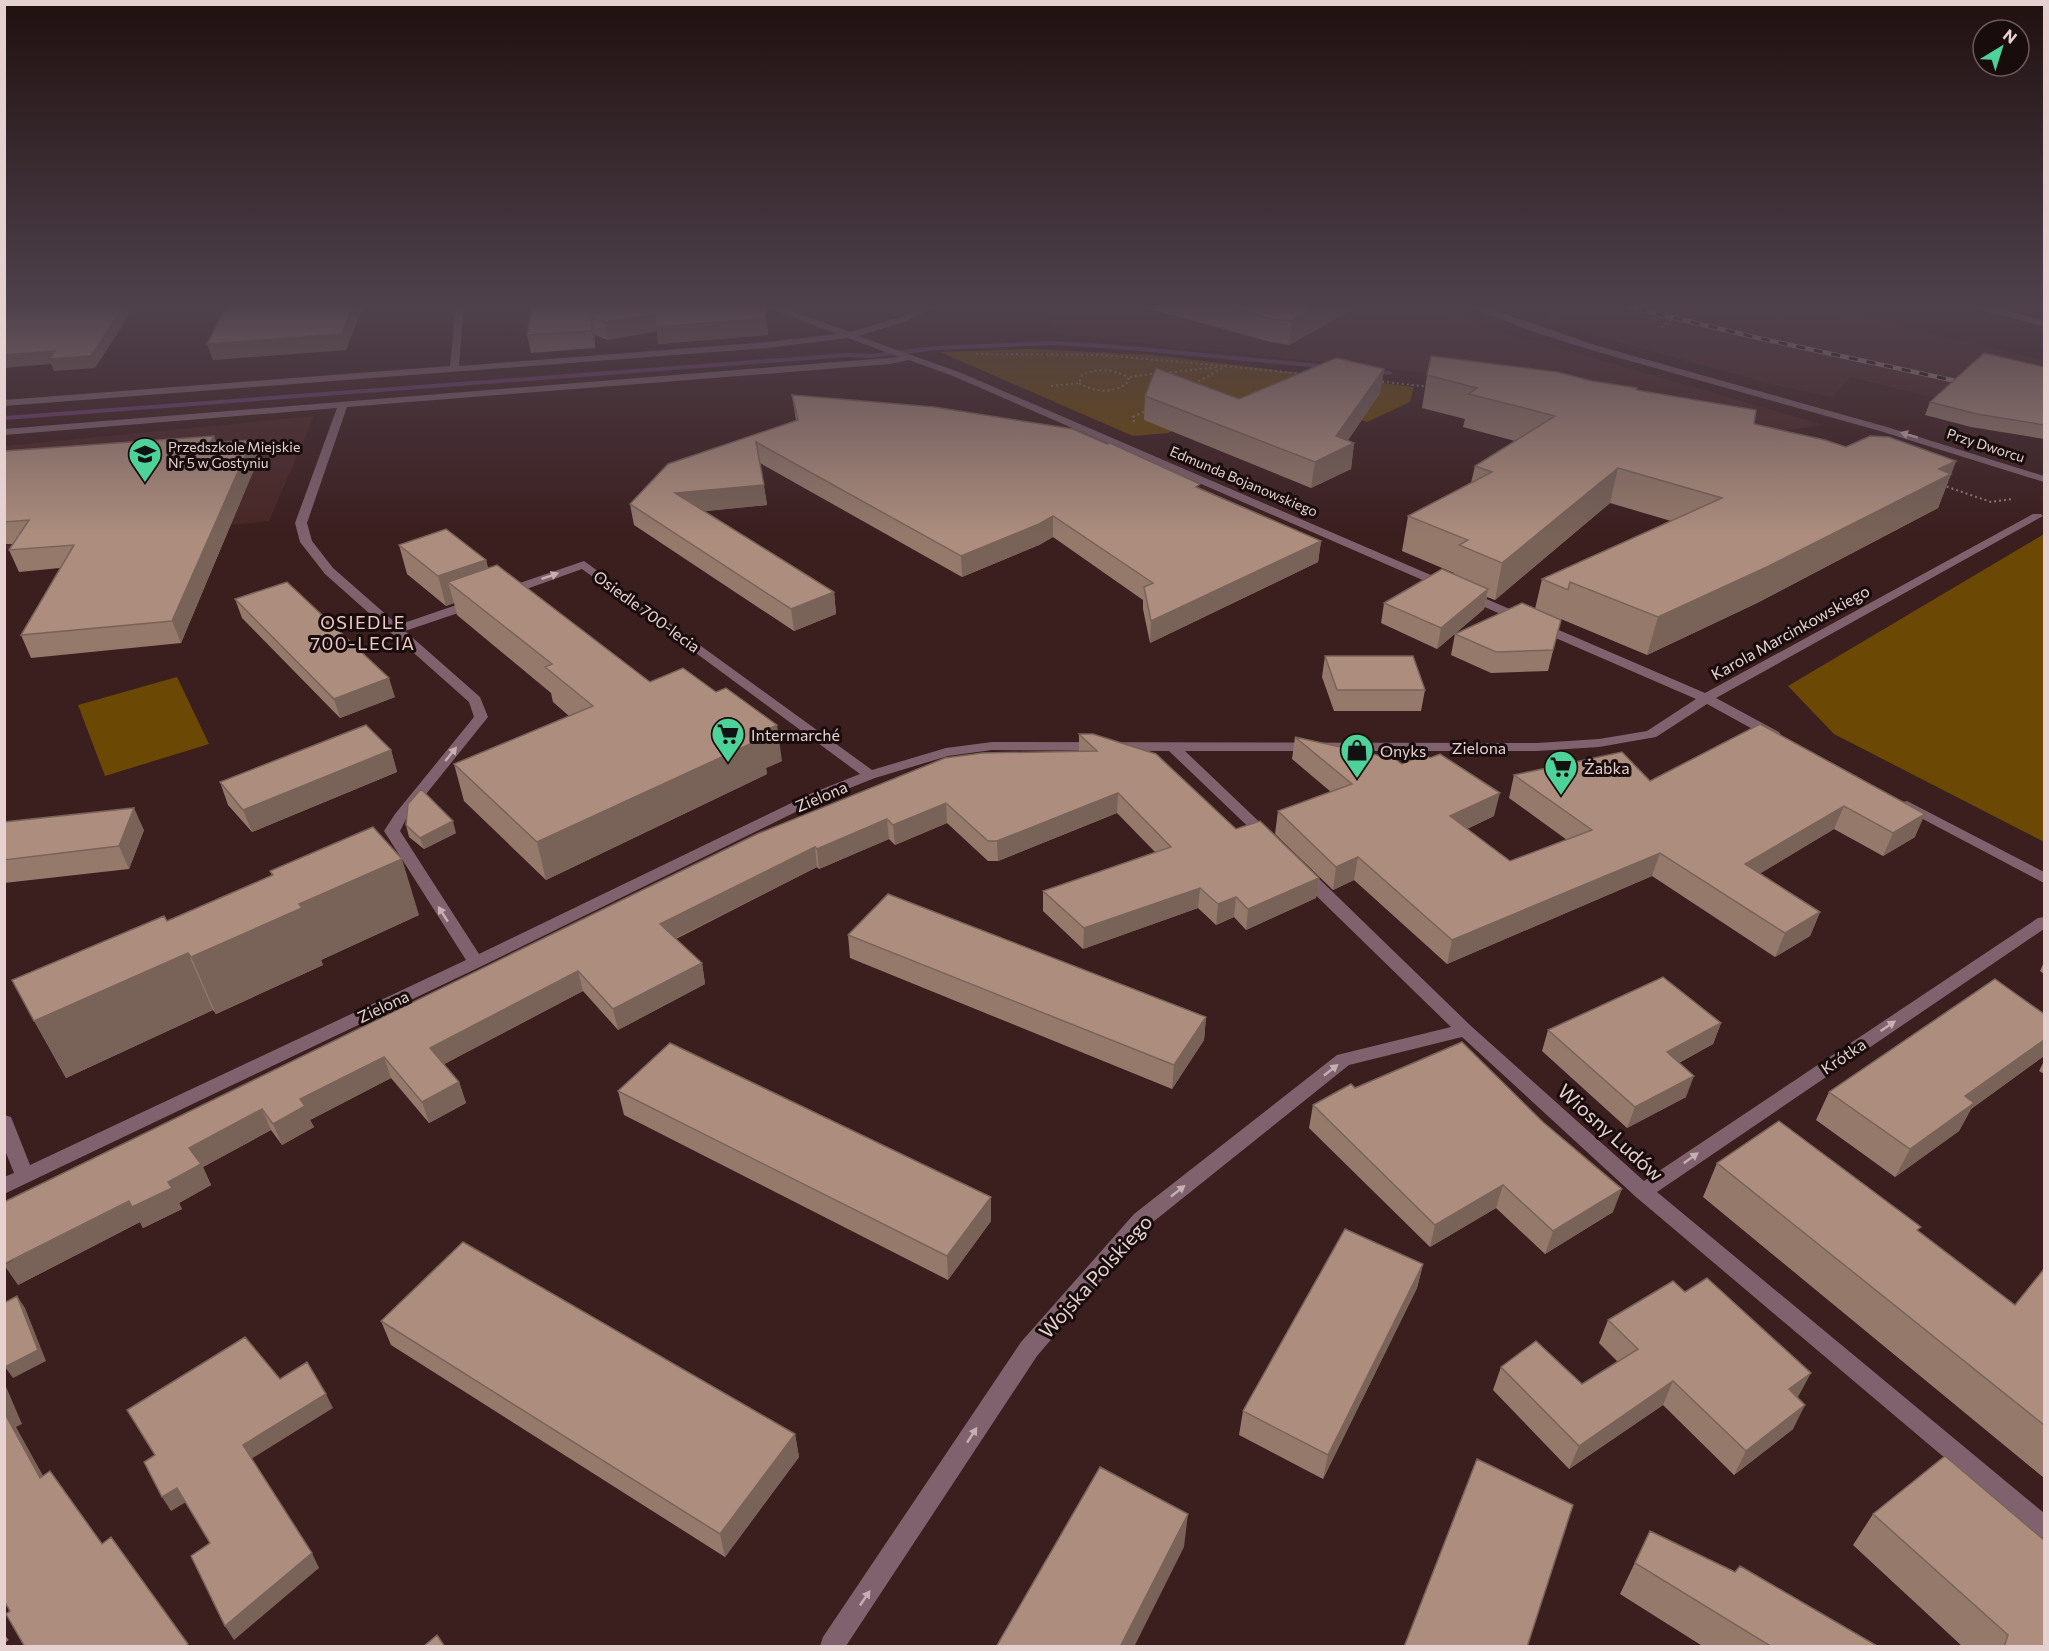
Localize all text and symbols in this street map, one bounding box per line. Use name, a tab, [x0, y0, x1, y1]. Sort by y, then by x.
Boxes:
north arrow	[1971, 18, 2031, 78]
text: N	[2000, 25, 2021, 47]
street label: Przy Dworcu	[1945, 424, 2027, 466]
one-way arrow	[1900, 430, 1918, 439]
school or university icon: Przedszkole Miejskie Nr 5 w Gostyniu	[127, 436, 163, 483]
place label: Przedszkole Miejskie Nr 5 w Gostyniu	[168, 438, 300, 471]
street label: Edmunda Bojanowskiego	[1168, 442, 1320, 520]
street label: Osiedle 700-lecia	[590, 566, 704, 656]
one-way arrow	[541, 571, 559, 581]
street label: Karola Marcinkowskiego	[1708, 581, 1872, 683]
district label: OSIEDLE 700-LECIA	[311, 611, 415, 654]
supermarket icon: Intermarché	[710, 716, 746, 763]
place label: Intermarché	[751, 725, 840, 744]
shop icon: Onyks	[1339, 732, 1375, 779]
street label: Zielona	[1452, 738, 1506, 757]
place label: Onyks	[1380, 741, 1426, 760]
one-way arrow	[444, 747, 457, 762]
supermarket icon: Żabka	[1543, 749, 1579, 796]
place label: Żabka	[1584, 758, 1630, 777]
street label: Zielona	[792, 777, 850, 815]
one-way arrow	[438, 906, 449, 922]
street label: Zielona	[354, 986, 412, 1026]
one-way arrow	[1879, 1020, 1895, 1032]
street label: Krótka	[1817, 1034, 1869, 1078]
one-way arrow	[1323, 1064, 1339, 1077]
street label: Wiosny Ludów	[1553, 1078, 1669, 1186]
one-way arrow	[1682, 1152, 1698, 1164]
one-way arrow	[1170, 1185, 1185, 1197]
street label: Wojska Polskiego	[1033, 1209, 1157, 1343]
one-way arrow	[967, 1427, 978, 1444]
one-way arrow	[859, 1590, 870, 1606]

